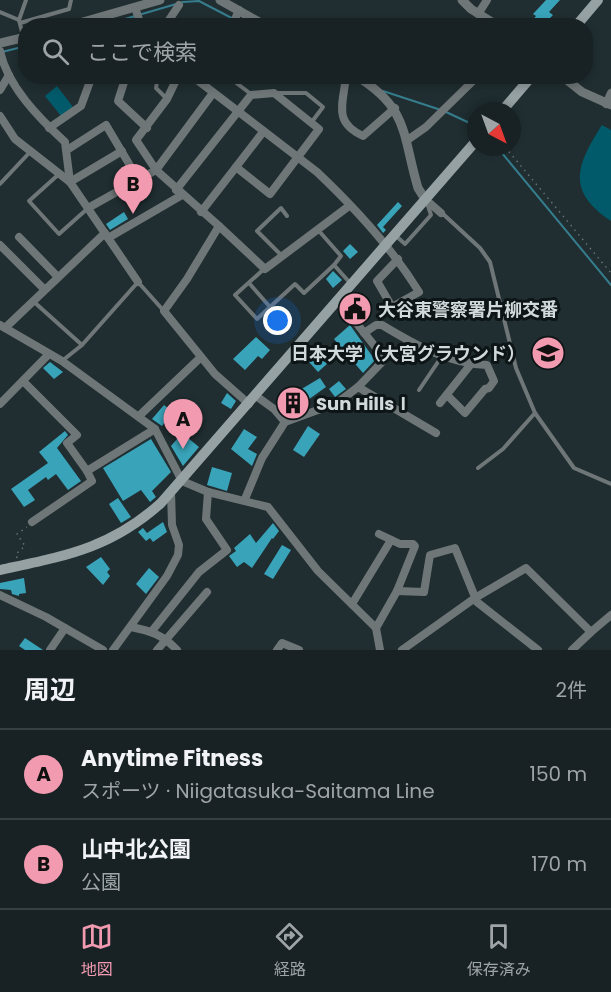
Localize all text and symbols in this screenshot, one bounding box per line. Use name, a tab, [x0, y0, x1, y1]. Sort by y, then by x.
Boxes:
search box	[18, 18, 593, 84]
icon: search	[39, 35, 72, 68]
text: ここで検索	[87, 37, 197, 68]
north arrow	[467, 102, 521, 156]
pin: B	[114, 164, 152, 214]
public building icon: 大谷東警察署片柳交番	[337, 291, 373, 327]
place label: 大谷東警察署片柳交番	[378, 297, 558, 322]
your location	[263, 306, 292, 335]
school or university icon: 日本大学（大宮グラウンド）	[530, 335, 566, 371]
place label: 日本大学（大宮グラウンド）	[291, 341, 525, 366]
building icon: Sun HillsⅠ	[275, 385, 311, 421]
place label: Sun HillsⅠ	[316, 391, 412, 416]
pin: A	[164, 400, 202, 449]
text: 周辺	[24, 672, 76, 708]
text: 2件	[556, 676, 587, 704]
text: Anytime Fitness	[81, 743, 263, 774]
text: A	[36, 760, 51, 788]
text: 150 m	[530, 760, 587, 788]
text: スポーツ · Niigatasuka-Saitama Line	[81, 777, 435, 805]
text: 山中北公園	[81, 834, 191, 865]
text: B	[37, 850, 50, 878]
text: 170 m	[531, 850, 587, 878]
text: 公園	[81, 868, 121, 896]
tab: 地図	[80, 920, 113, 982]
tab: 経路	[273, 920, 306, 982]
tab: 保存済み	[467, 920, 531, 982]

